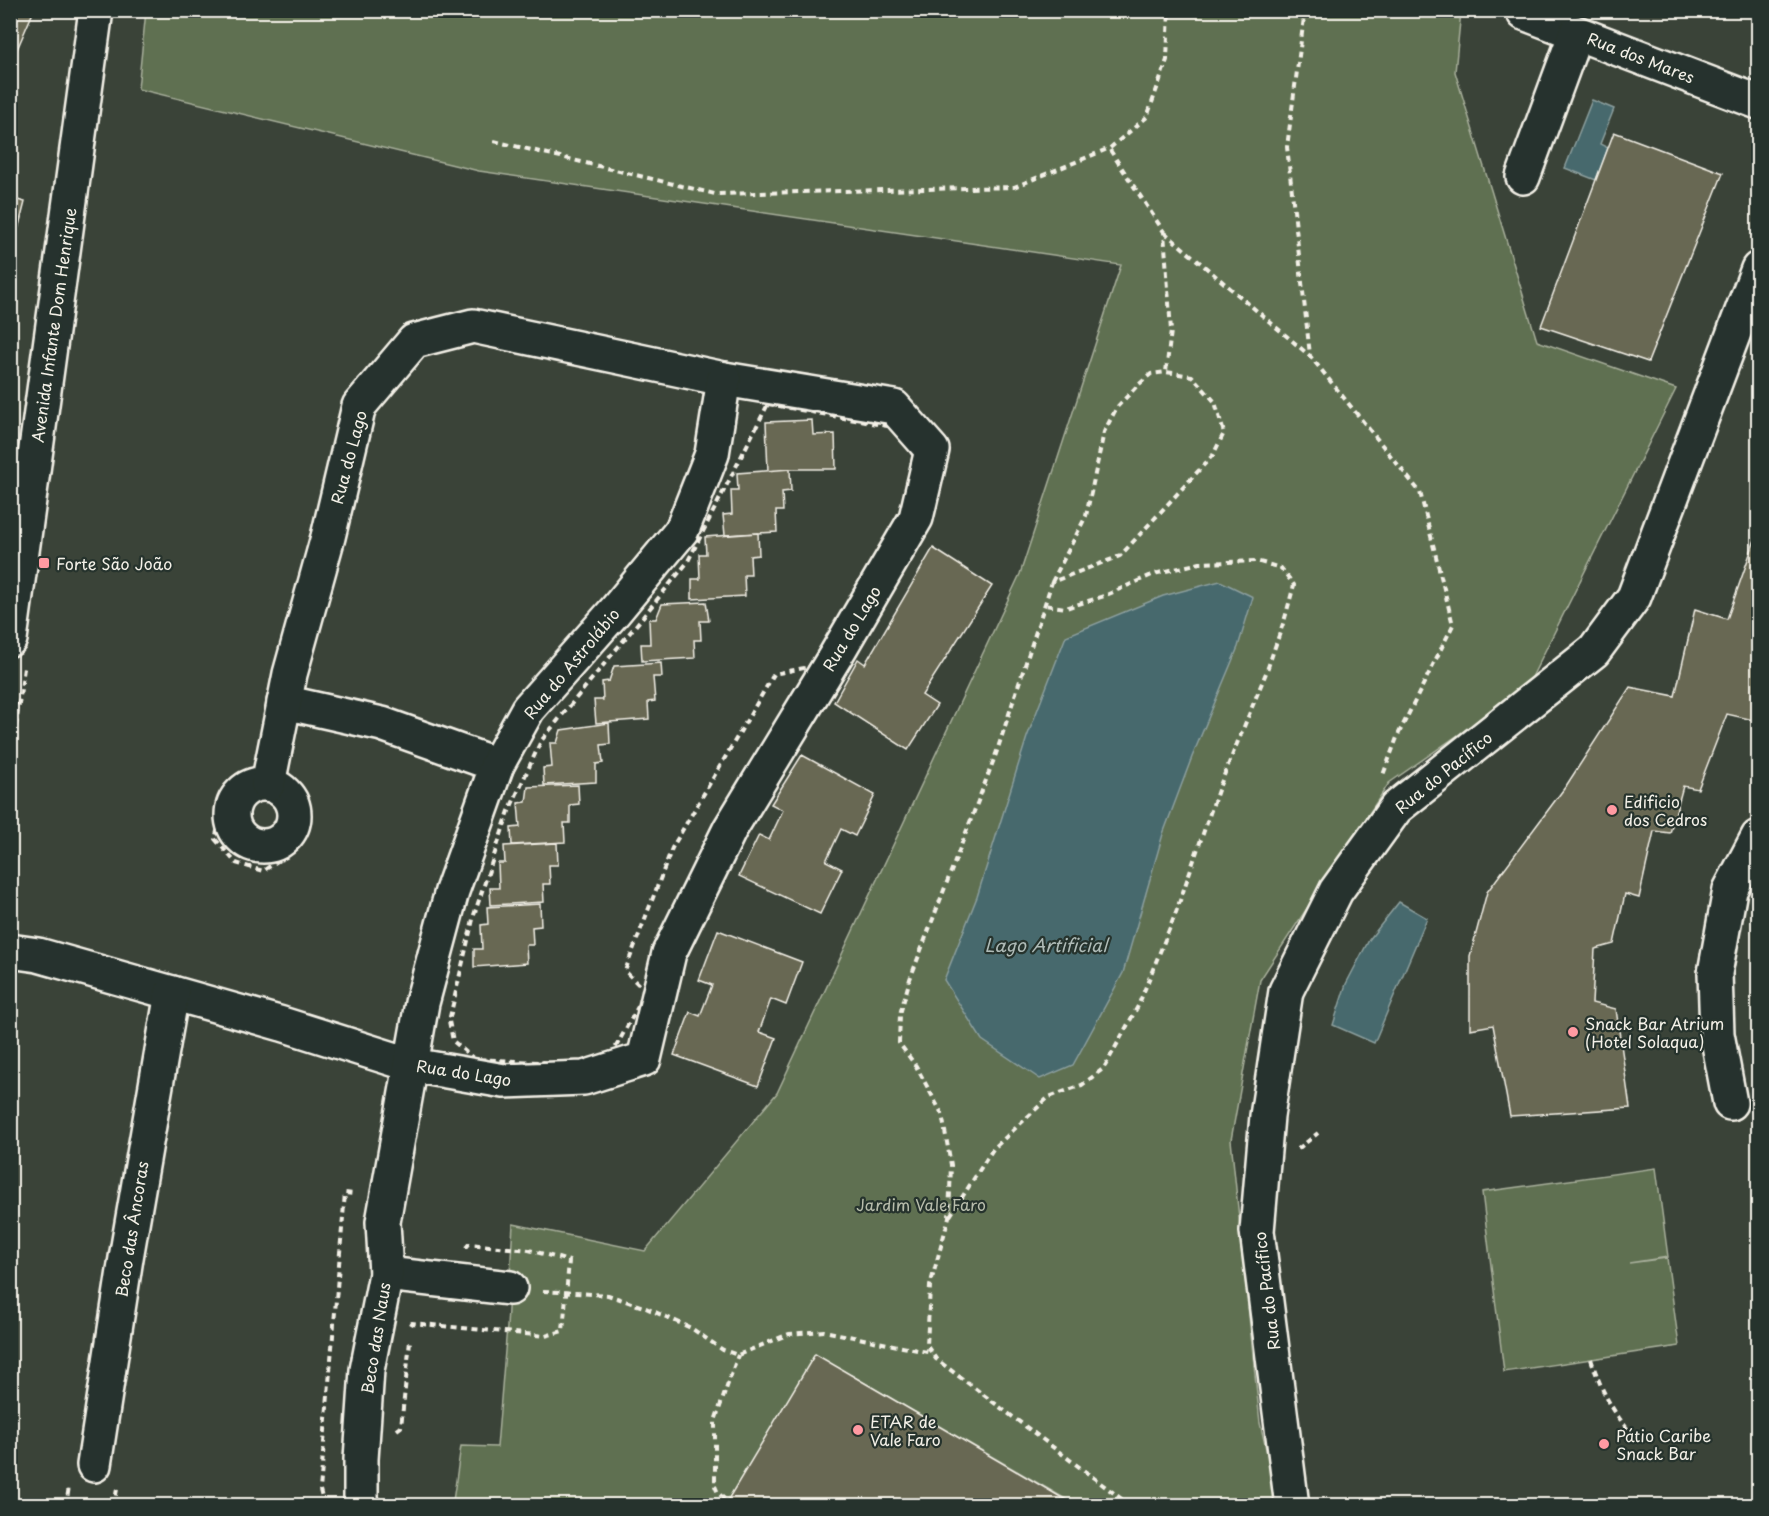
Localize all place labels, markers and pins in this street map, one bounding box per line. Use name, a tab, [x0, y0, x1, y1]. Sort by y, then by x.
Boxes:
place label: Forte São João	[56, 551, 172, 575]
marker: Forte São João	[37, 556, 51, 570]
place label: Edificio dos Cedros	[1624, 789, 1707, 831]
marker: Edificio dos Cedros	[1605, 803, 1619, 817]
place label: Snack Bar Atrium (Hotel Solaqua)	[1585, 1011, 1724, 1053]
marker: Snack Bar Atrium (Hotel Solaqua)	[1566, 1025, 1580, 1039]
place label: ETAR de Vale Faro	[870, 1409, 941, 1451]
marker: ETAR de Vale Faro	[851, 1423, 865, 1437]
place label: Pátio Caribe Snack Bar	[1616, 1423, 1711, 1465]
marker: Pátio Caribe Snack Bar	[1597, 1437, 1611, 1451]

